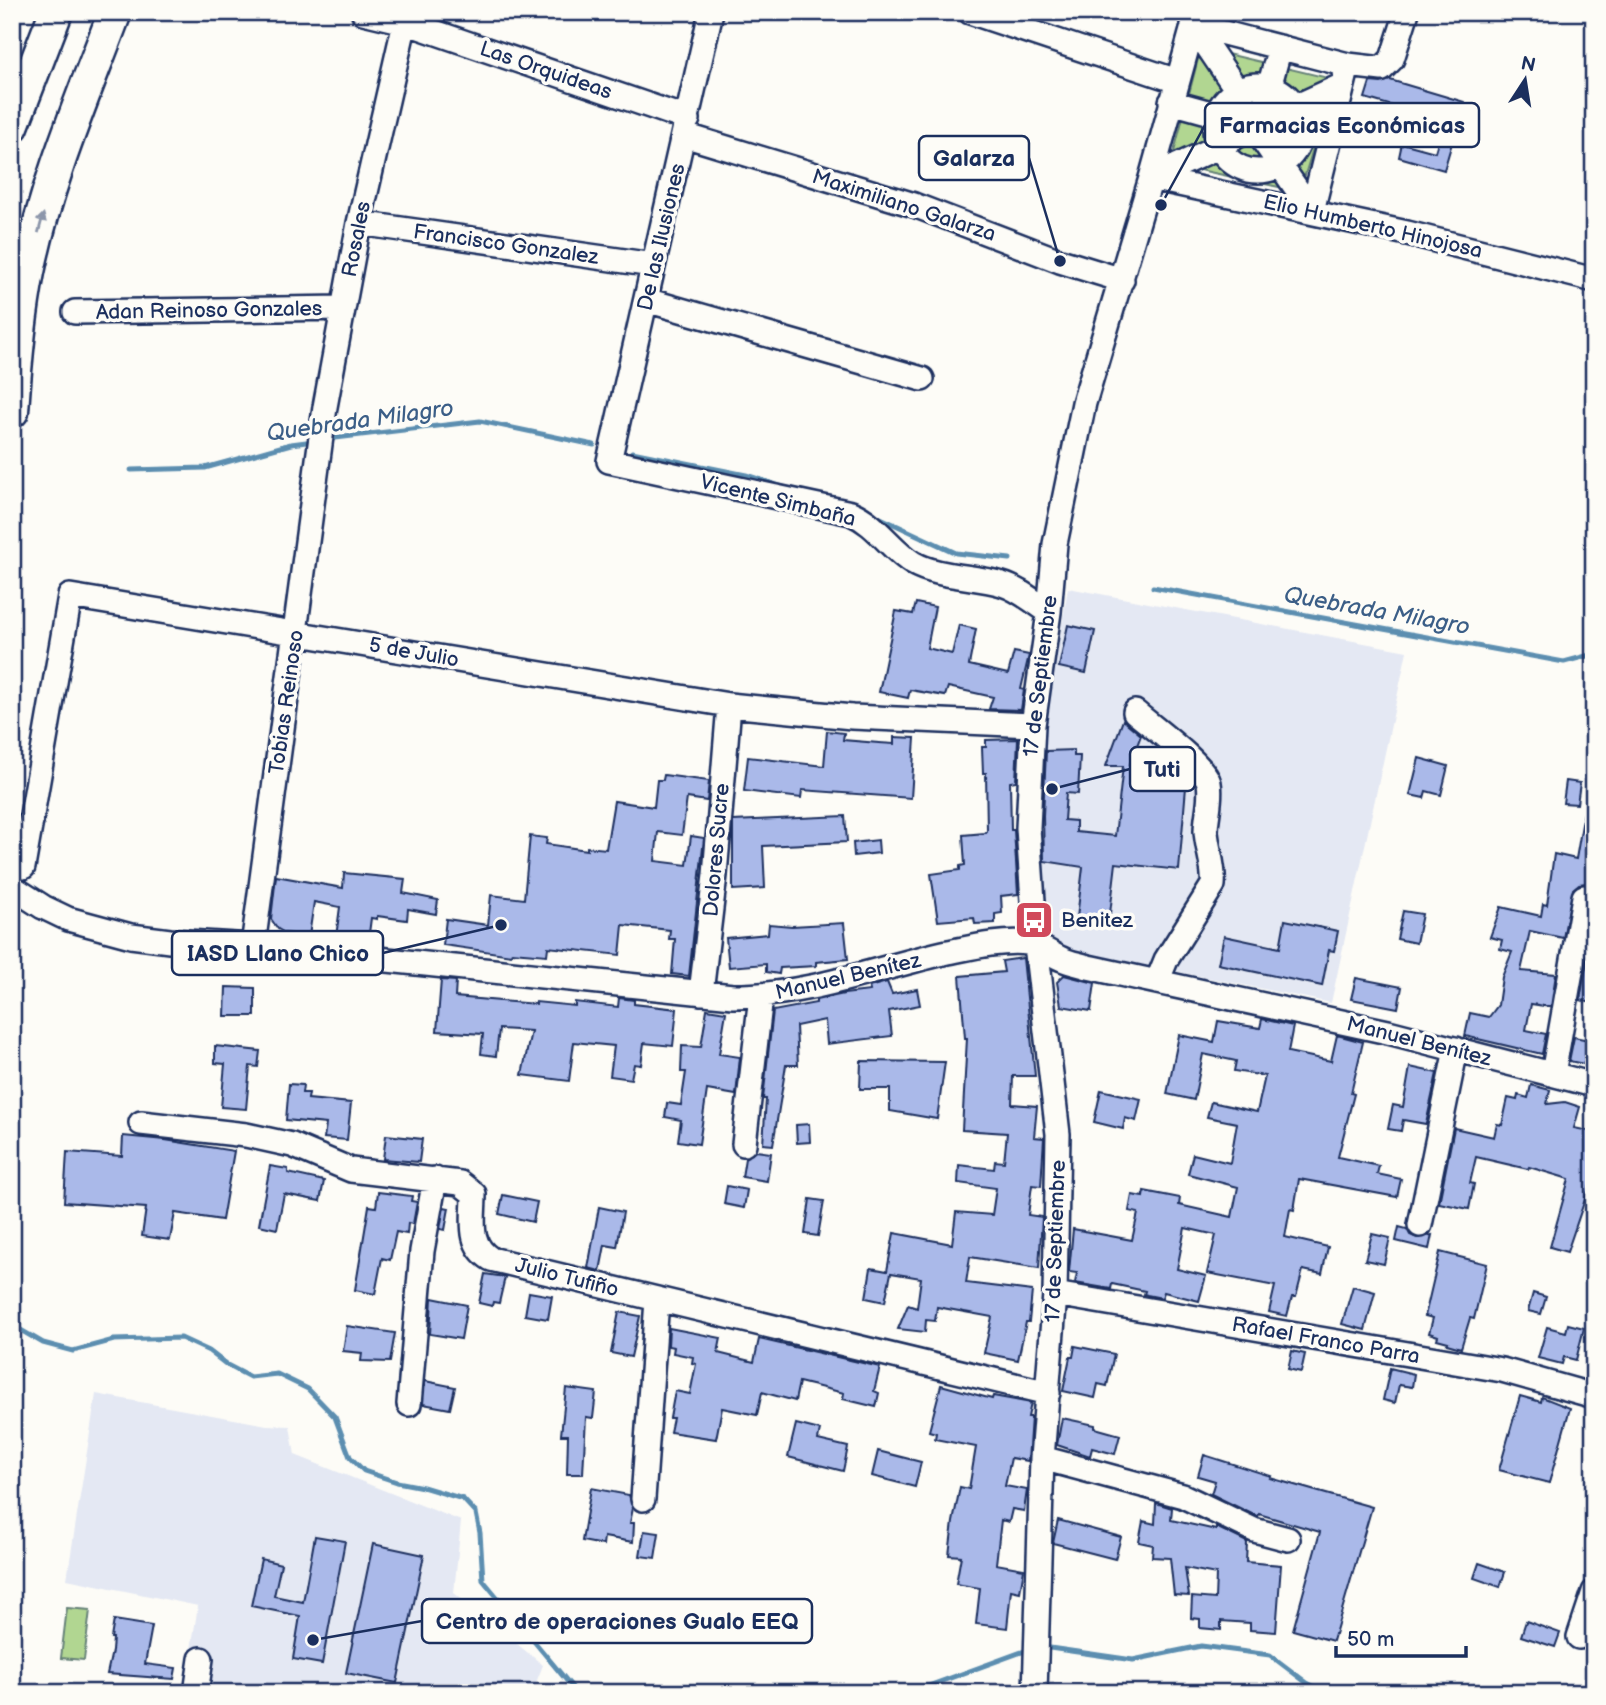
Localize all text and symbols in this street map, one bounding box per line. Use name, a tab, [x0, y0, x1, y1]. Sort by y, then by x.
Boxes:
street label: Las Orquideas	[476, 36, 615, 105]
north arrow	[1490, 46, 1560, 116]
text: N	[1519, 52, 1538, 78]
callout: Farmacias Económicas	[1205, 103, 1479, 147]
text: Farmacias Económicas	[1219, 112, 1465, 140]
callout: Galarza	[919, 136, 1029, 180]
text: Galarza	[933, 145, 1015, 173]
street label: De las Ilusiones	[632, 161, 691, 313]
street label: Maximiliano Galarza	[809, 164, 999, 247]
street label: Elio Humberto Hinojosa	[1261, 189, 1485, 264]
street label: Rosales	[337, 199, 376, 279]
one-way arrow	[36, 212, 47, 234]
street label: Francisco Gonzalez	[412, 219, 601, 270]
street label: Adan Reinoso Gonzales	[96, 296, 322, 325]
water label: Quebrada Milagro	[265, 394, 455, 448]
street label: Vicente Simbaña	[697, 469, 858, 532]
water label: Quebrada Milagro	[1282, 581, 1472, 641]
street label: 17 de Septiembre	[1018, 594, 1063, 758]
street label: Tobias Reinoso	[264, 628, 309, 776]
street label: 5 de Julio	[367, 632, 461, 673]
callout: Tuti	[1130, 747, 1195, 791]
text: Tuti	[1143, 756, 1181, 784]
street label: Dolores Sucre	[698, 782, 735, 918]
bus stop icon: Benitez	[1013, 899, 1055, 941]
place label: Benitez	[1061, 908, 1134, 933]
callout: IASD Llano Chico	[172, 931, 383, 975]
text: IASD Llano Chico	[187, 940, 369, 968]
street label: Manuel Benítez	[773, 947, 924, 1005]
street label: Manuel Benítez	[1344, 1011, 1495, 1072]
street label: 17 de Septiembre	[1040, 1159, 1071, 1323]
street label: Julio Tufiño	[512, 1253, 621, 1302]
street label: Rafael Franco Parra	[1230, 1312, 1422, 1369]
callout: Centro de operaciones Gualo EEQ	[422, 1599, 812, 1643]
text: Centro de operaciones Gualo EEQ	[436, 1608, 798, 1636]
scale bar	[1336, 1614, 1466, 1658]
text: 50 m	[1347, 1627, 1394, 1652]

